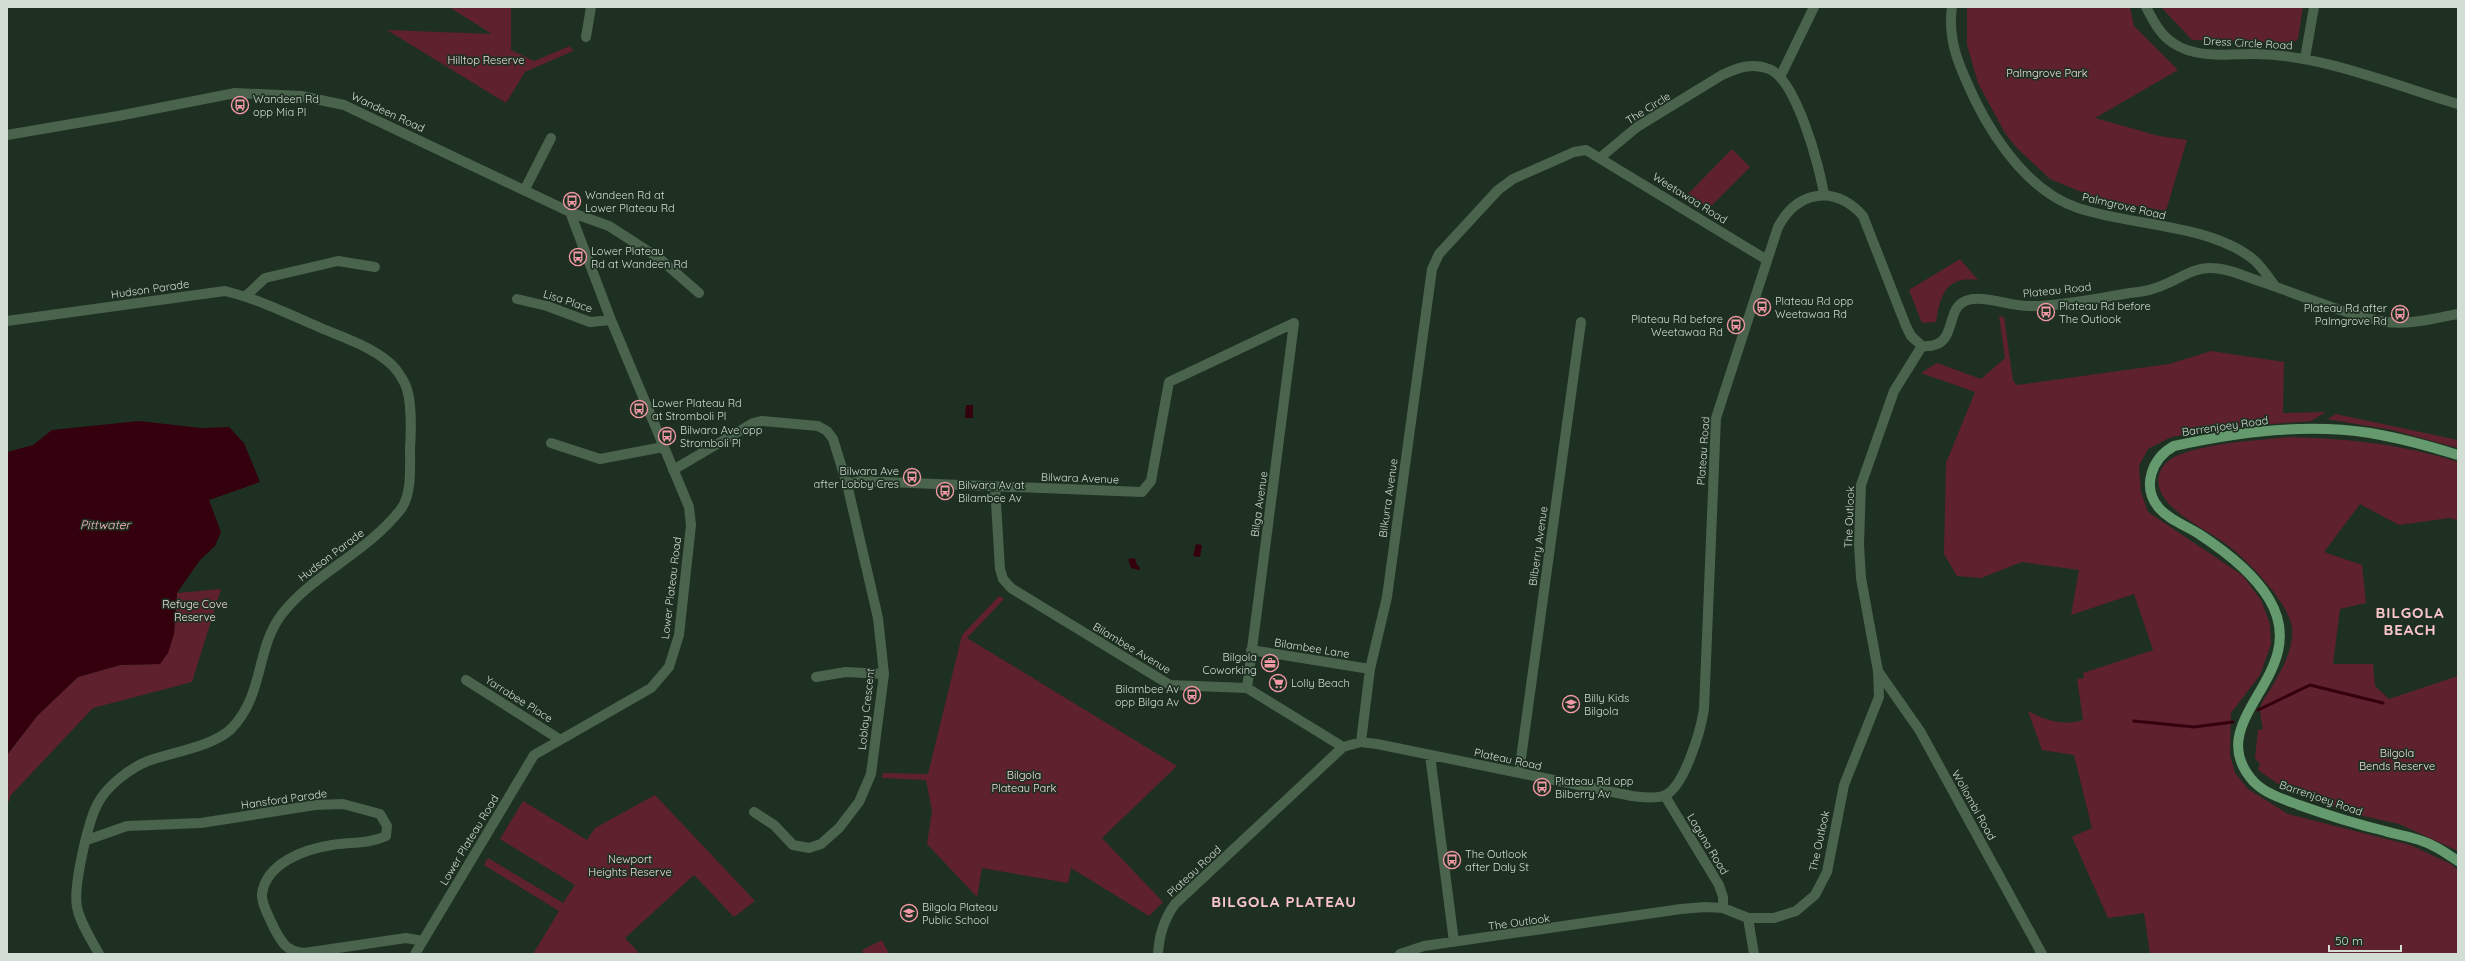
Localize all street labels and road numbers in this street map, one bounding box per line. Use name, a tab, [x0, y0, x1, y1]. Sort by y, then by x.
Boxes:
street label: Dress Circle Road	[2203, 34, 2293, 52]
street label: Wandeen Road	[349, 89, 427, 135]
street label: The Circle	[1623, 89, 1673, 127]
street label: Weetawaa Road	[1650, 169, 1730, 227]
street label: Palmgrove Road	[2081, 190, 2167, 222]
street label: Hudson Parade	[110, 277, 190, 301]
street label: Plateau Road	[2022, 279, 2092, 301]
street label: Lisa Place	[542, 286, 594, 316]
street label: Barrenjoey Road	[2181, 413, 2269, 439]
street label: Plateau Road	[1694, 416, 1712, 486]
street label: Bilkurra Avenue	[1376, 458, 1400, 538]
street label: Bilwara Avenue	[1041, 470, 1119, 486]
street label: Bilga Avenue	[1247, 470, 1271, 538]
street label: The Outlook	[1841, 486, 1857, 548]
street label: Bilberry Avenue	[1525, 505, 1551, 587]
street label: Hudson Parade	[295, 526, 367, 584]
street label: Lower Plateau Road	[658, 536, 684, 640]
street label: Bilambee Avenue	[1090, 619, 1174, 677]
street label: Bilambee Lane	[1273, 635, 1351, 661]
street label: Loblay Crescent	[855, 667, 877, 751]
street label: Yarrabee Place	[483, 673, 555, 725]
street label: Plateau Road	[1473, 745, 1543, 773]
street label: Wollombi Road	[1949, 767, 1999, 843]
street label: Barrenjoey Road	[2278, 777, 2364, 819]
street label: Hansford Parade	[240, 786, 328, 812]
street label: Lower Plateau Road	[436, 792, 502, 888]
street label: The Outlook	[1806, 809, 1832, 873]
street label: Laguna Road	[1684, 811, 1732, 877]
street label: Plateau Road	[1164, 842, 1224, 900]
street label: The Outlook	[1487, 911, 1551, 933]

